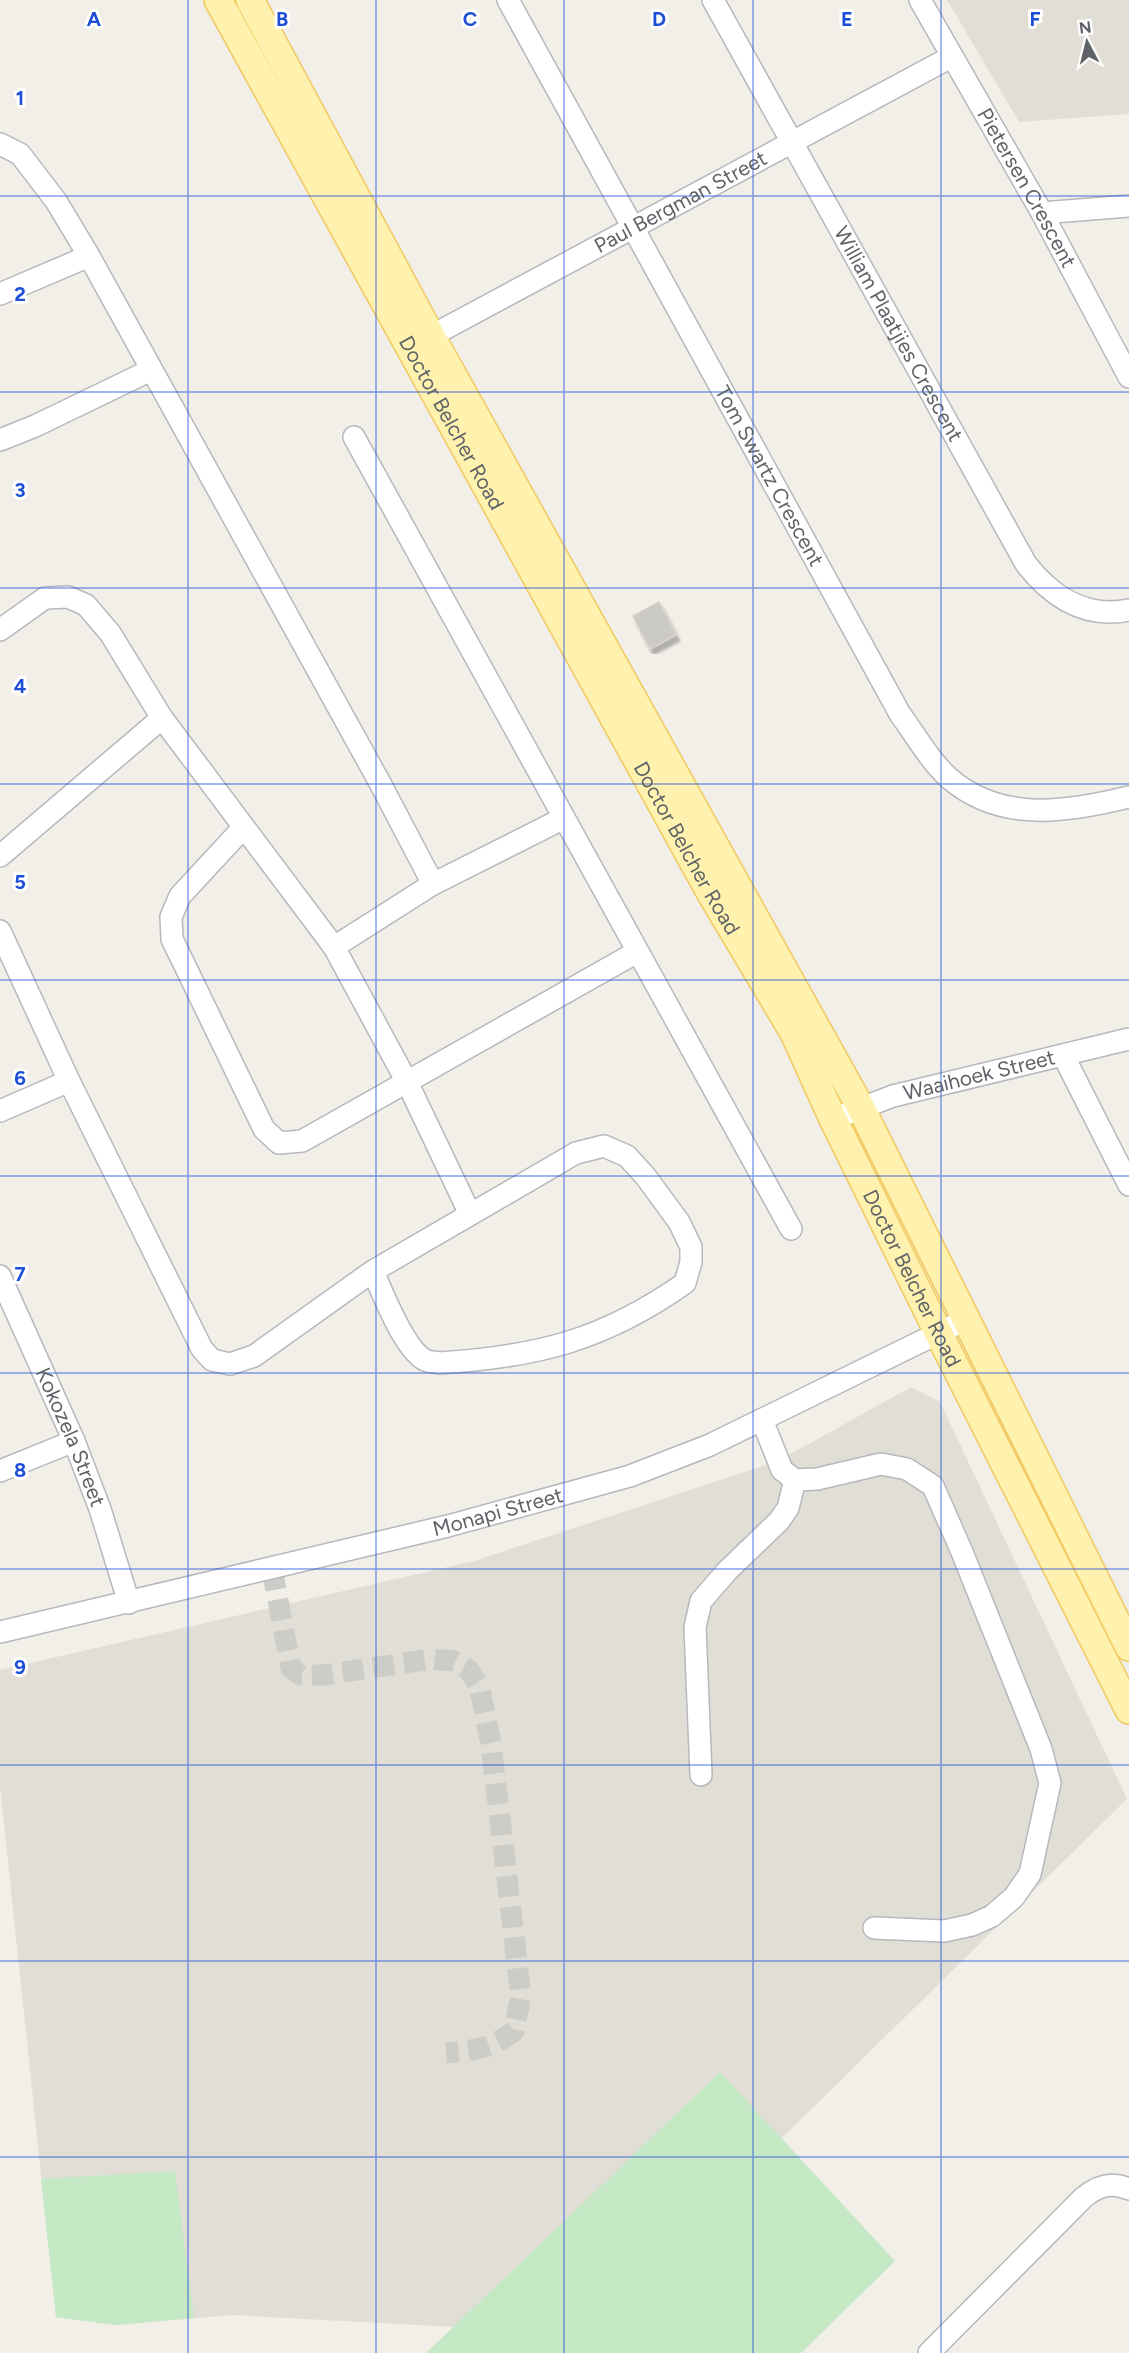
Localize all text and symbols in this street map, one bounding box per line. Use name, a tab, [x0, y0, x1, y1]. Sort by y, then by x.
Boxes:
text: A	[87, 7, 102, 31]
text: B	[276, 7, 288, 31]
text: C	[463, 7, 477, 31]
text: D	[652, 7, 666, 31]
text: E	[841, 7, 853, 31]
text: F	[1029, 7, 1041, 31]
north arrow	[1057, 12, 1117, 72]
text: N	[1078, 17, 1093, 38]
text: 1	[16, 86, 24, 110]
street label: Pietersen Crescent	[972, 103, 1082, 272]
street label: Paul Bergman Street	[590, 145, 771, 258]
street label: William Plaatjies Crescent	[829, 222, 969, 446]
text: 2	[14, 282, 26, 306]
street label: Doctor Belcher Road	[394, 331, 510, 514]
street label: Tom Swartz Crescent	[710, 381, 829, 570]
text: 3	[14, 478, 26, 502]
text: 4	[14, 674, 27, 698]
street label: Doctor Belcher Road	[629, 757, 746, 939]
text: 5	[14, 870, 26, 894]
street label: Waaihoek Street	[901, 1044, 1058, 1105]
text: 6	[14, 1066, 26, 1090]
street label: Doctor Belcher Road	[858, 1185, 967, 1371]
text: 7	[14, 1262, 26, 1286]
street label: Kokozela Street	[31, 1364, 111, 1510]
text: 8	[14, 1458, 26, 1482]
street label: Monapi Street	[430, 1482, 565, 1541]
text: 9	[14, 1655, 26, 1679]

